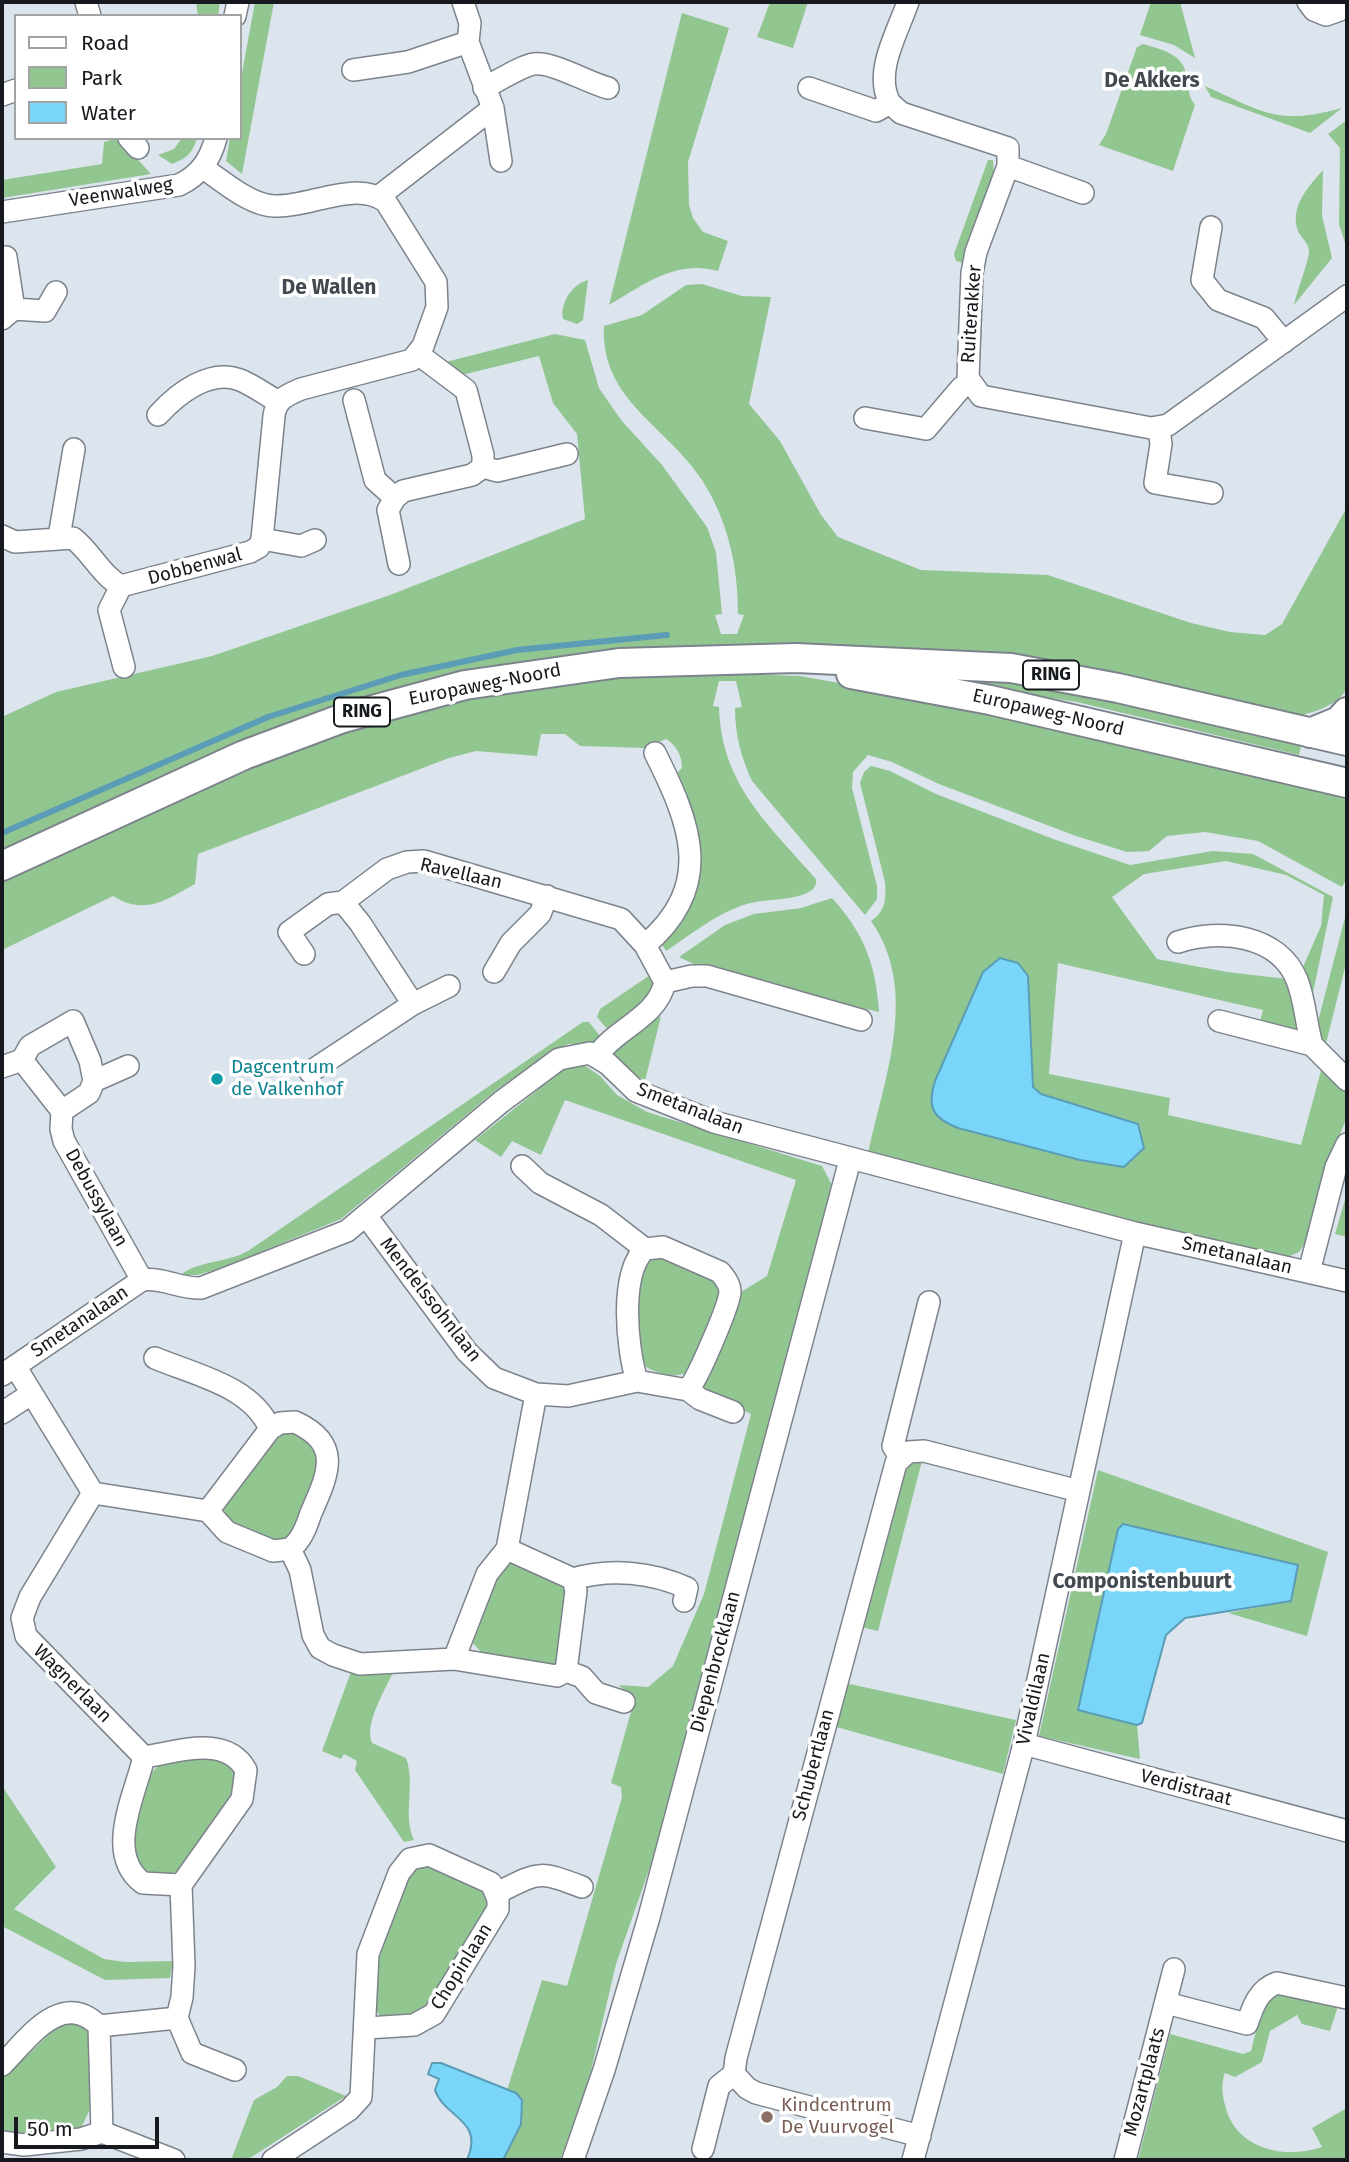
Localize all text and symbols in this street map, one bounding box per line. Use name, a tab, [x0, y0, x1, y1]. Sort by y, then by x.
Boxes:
legend	[14, 14, 242, 140]
text: Road	[81, 30, 129, 56]
text: Park	[81, 65, 122, 91]
district label: De Akkers	[1104, 68, 1200, 94]
text: Water	[81, 100, 136, 126]
street label: Veenwalweg	[67, 174, 175, 212]
street label: Ruiterakker	[957, 264, 987, 364]
district label: De Wallen	[282, 275, 376, 301]
street label: Dobbenwal	[145, 544, 245, 590]
street label: Europaweg-Noord	[407, 659, 563, 711]
road number: RING	[1023, 660, 1079, 690]
street label: Europaweg-Noord	[970, 684, 1126, 742]
road number: RING	[334, 698, 390, 726]
street label: Ravellaan	[418, 853, 504, 895]
place label: Dagcentrum de Valkenhof	[231, 1057, 343, 1101]
marker: Dagcentrum de Valkenhof	[209, 1071, 225, 1087]
street label: Smetanalaan	[633, 1078, 747, 1140]
street label: Debussylaan	[60, 1145, 132, 1251]
street label: Smetanalaan	[1180, 1232, 1294, 1280]
street label: Mendelssohnlaan	[374, 1233, 486, 1367]
street label: Smetanalaan	[27, 1281, 133, 1363]
district label: Componistenbuurt	[1052, 1569, 1232, 1595]
street label: Diepenbrocklaan	[686, 1589, 746, 1735]
street label: Wagnerlaan	[28, 1640, 116, 1728]
street label: Vivaldilaan	[1012, 1650, 1056, 1748]
street label: Schubertlaan	[788, 1707, 840, 1823]
street label: Verdistraat	[1138, 1765, 1234, 1811]
street label: Chopinlaan	[426, 1920, 498, 2014]
street label: Mozartplaats	[1120, 2025, 1170, 2139]
place label: Kindcentrum De Vuurvogel	[781, 2095, 894, 2139]
scale bar	[18, 2102, 163, 2146]
marker: Kindcentrum De Vuurvogel	[759, 2109, 775, 2125]
text: 50 m	[27, 2116, 73, 2142]

